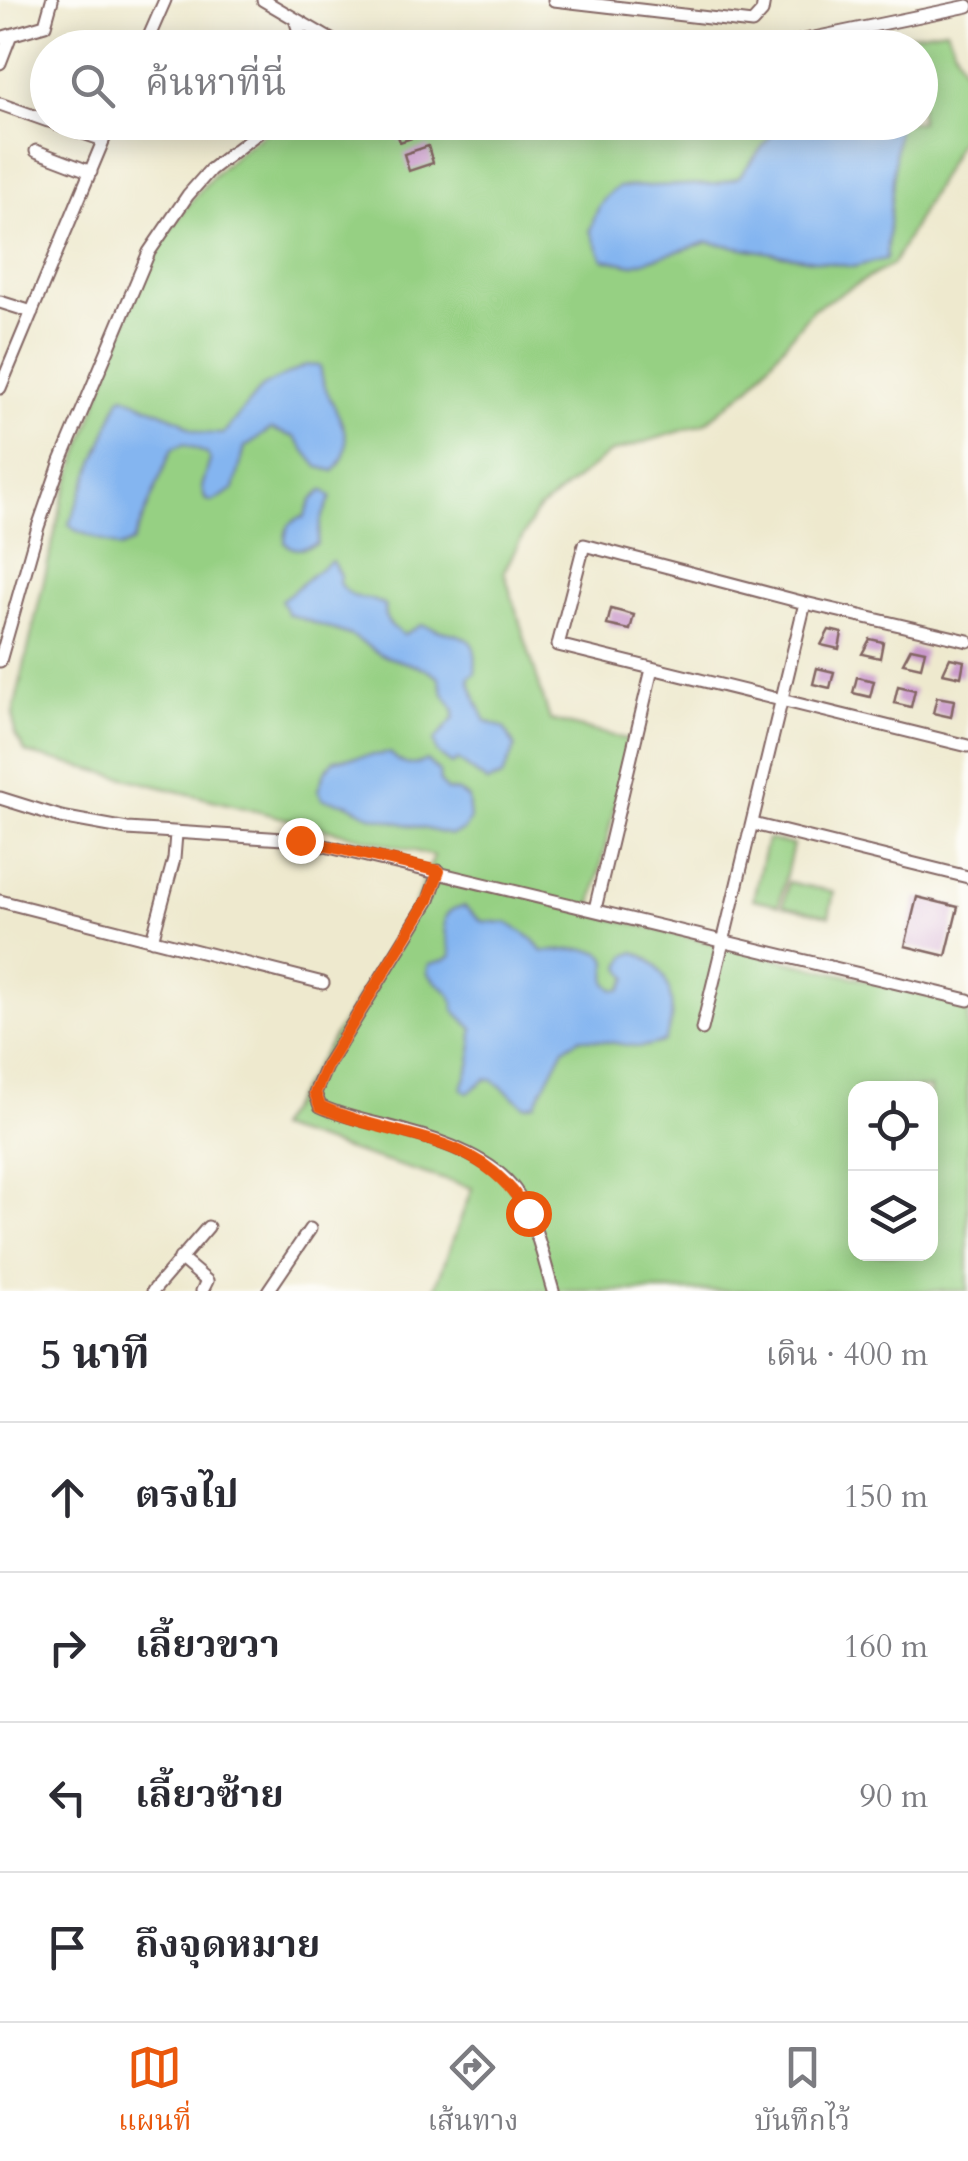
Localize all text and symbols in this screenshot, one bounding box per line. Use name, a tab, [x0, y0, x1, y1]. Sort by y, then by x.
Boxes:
search box	[30, 30, 938, 140]
text: ค้นหาที่นี่	[145, 57, 286, 109]
icon: search	[65, 58, 120, 113]
route end	[278, 818, 324, 864]
map controls	[848, 1081, 938, 1261]
button: locate	[848, 1081, 938, 1171]
button: layers	[848, 1171, 938, 1261]
route start	[506, 1191, 552, 1237]
text: 5 นาที	[40, 1326, 150, 1383]
text: เดิน · 400 m	[765, 1333, 928, 1377]
text: ตรงไป	[135, 1469, 239, 1521]
icon: ahead	[40, 1470, 95, 1525]
text: 150 m	[843, 1475, 928, 1519]
text: เลี้ยวขวา	[135, 1619, 280, 1671]
icon: right	[40, 1620, 95, 1675]
text: 160 m	[843, 1625, 928, 1669]
text: เลี้ยวซ้าย	[135, 1769, 284, 1821]
icon: left	[40, 1770, 95, 1825]
text: 90 m	[860, 1775, 928, 1819]
text: ถึงจุดหมาย	[135, 1919, 320, 1971]
icon: arrive	[40, 1920, 95, 1975]
tab: แผนที่	[118, 2040, 191, 2145]
tab: เส้นทาง	[427, 2040, 519, 2145]
tab: บันทึกไว้	[755, 2040, 850, 2145]

